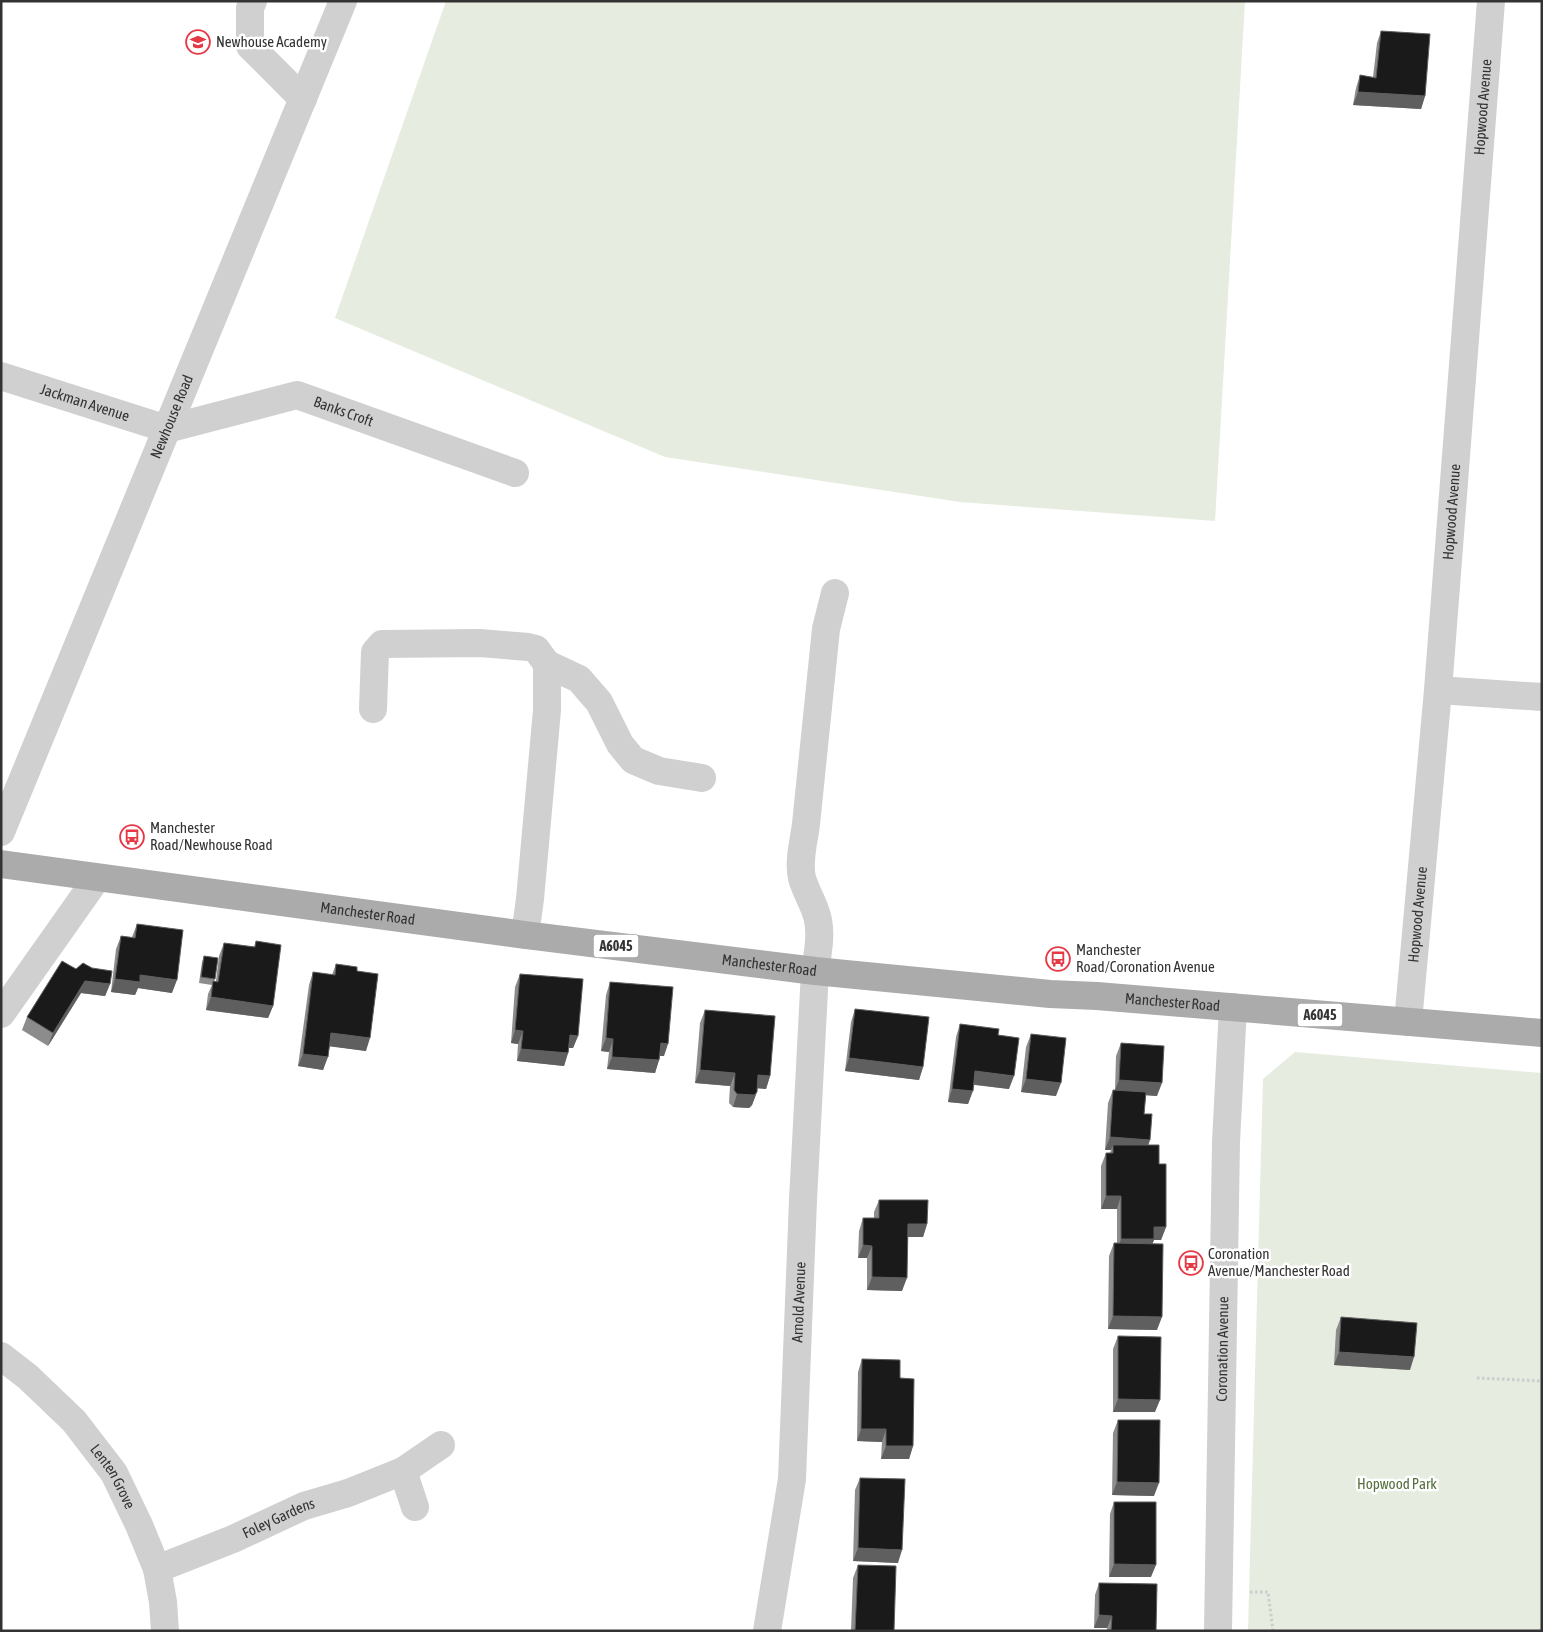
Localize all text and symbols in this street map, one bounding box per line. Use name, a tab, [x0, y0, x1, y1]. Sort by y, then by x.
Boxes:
school or university icon: Newhouse Academy	[185, 29, 211, 55]
place label: Newhouse Academy	[216, 33, 327, 50]
street label: Hopwood Avenue	[1470, 58, 1495, 156]
street label: Newhouse Road	[147, 372, 196, 461]
street label: Jackman Avenue	[38, 380, 132, 425]
street label: Banks Croft	[312, 393, 376, 430]
street label: Hopwood Avenue	[1439, 463, 1463, 561]
place label: Manchester Road/Newhouse Road	[150, 819, 273, 853]
bus stop icon: Manchester Road/Newhouse Road	[119, 824, 145, 850]
street label: Hopwood Avenue	[1404, 865, 1430, 963]
street label: Manchester Road	[319, 898, 416, 928]
road number: A6045	[594, 934, 638, 958]
place label: Manchester Road/Coronation Avenue	[1076, 941, 1215, 975]
bus stop icon: Manchester Road/Coronation Avenue	[1045, 946, 1071, 972]
street label: Manchester Road	[721, 951, 818, 979]
street label: Manchester Road	[1124, 989, 1221, 1014]
road number: A6045	[1298, 1004, 1342, 1026]
place label: Coronation Avenue/Manchester Road	[1208, 1245, 1350, 1279]
bus stop icon: Coronation Avenue/Manchester Road	[1178, 1250, 1204, 1276]
street label: Arnold Avenue	[788, 1261, 809, 1343]
street label: Coronation Avenue	[1213, 1296, 1231, 1402]
street label: Lenten Grove	[87, 1441, 139, 1512]
park label: Hopwood Park	[1357, 1475, 1437, 1492]
street label: Foley Gardens	[240, 1494, 317, 1541]

